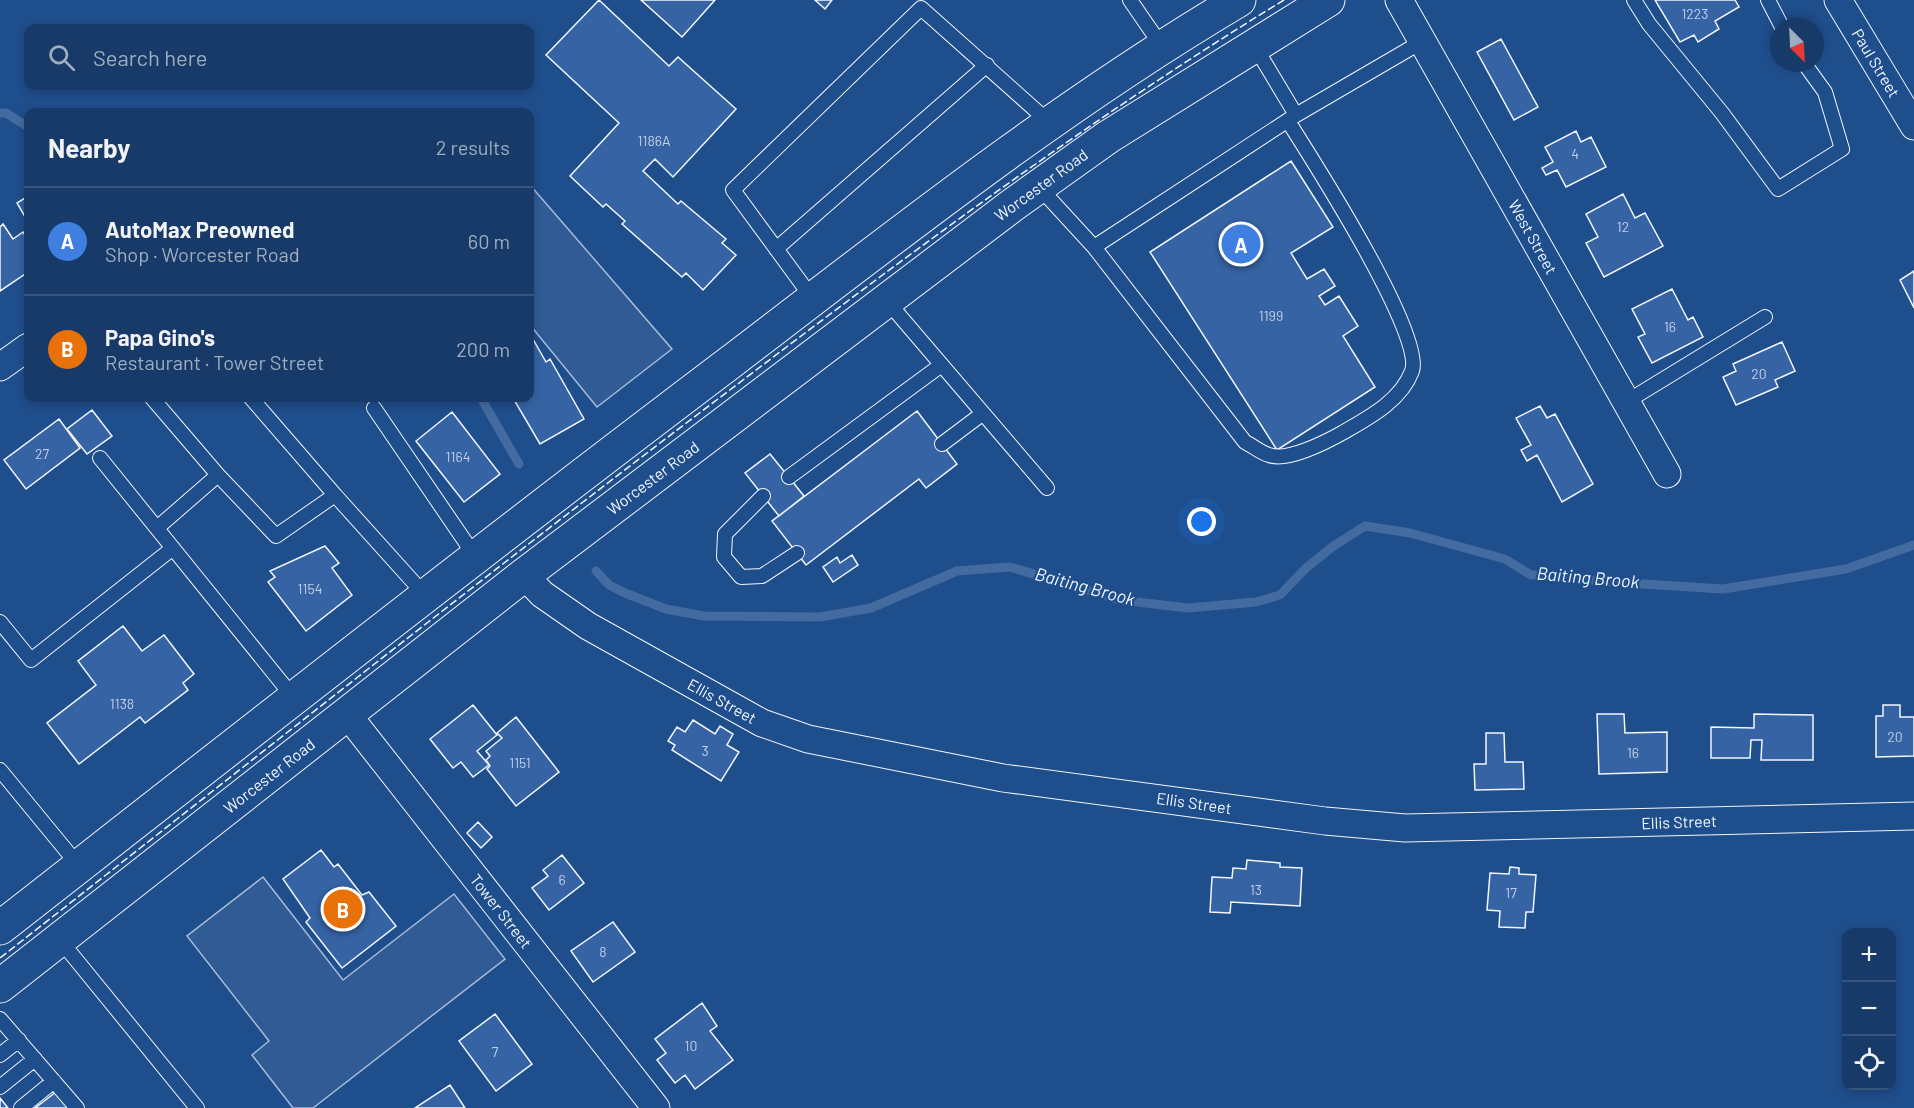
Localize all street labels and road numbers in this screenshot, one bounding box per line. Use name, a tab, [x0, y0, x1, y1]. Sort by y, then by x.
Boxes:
street label: Paul Street	[1849, 25, 1904, 101]
street label: Worcester Road	[990, 144, 1091, 225]
street label: West Street	[1505, 196, 1562, 277]
street label: Worcester Road	[603, 437, 703, 518]
street label: Ellis Street	[685, 674, 760, 727]
street label: Worcester Road	[219, 734, 318, 817]
street label: Ellis Street	[1155, 788, 1233, 817]
street label: Ellis Street	[1641, 811, 1717, 832]
street label: Tower Street	[467, 870, 536, 952]

